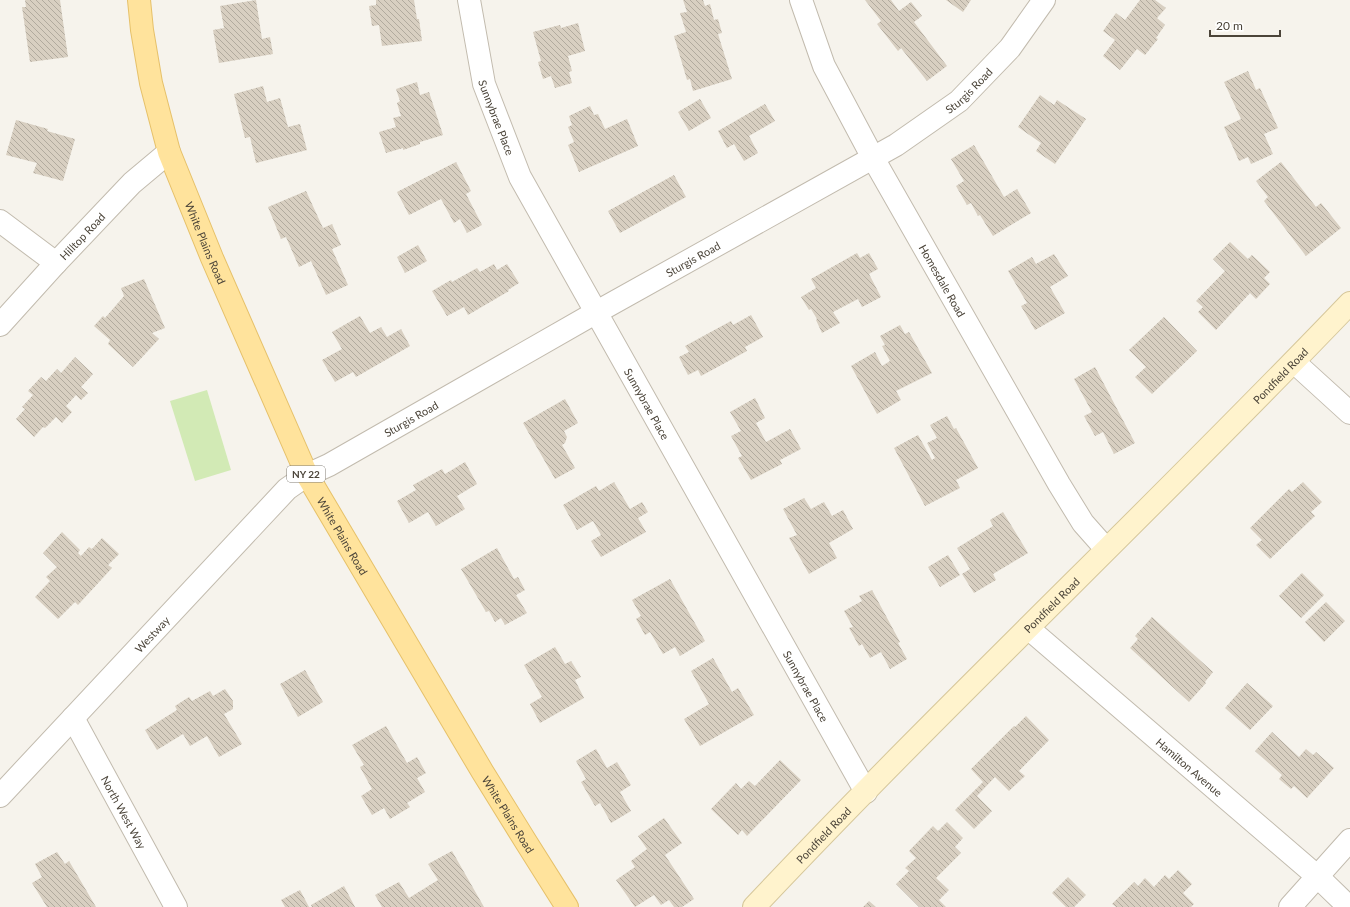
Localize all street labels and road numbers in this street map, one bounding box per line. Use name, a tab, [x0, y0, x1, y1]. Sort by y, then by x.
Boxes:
street label: Sturgis Road	[942, 65, 994, 115]
street label: Sunnybrae Place	[477, 79, 517, 157]
street label: White Plains Road	[183, 199, 229, 286]
street label: Hilltop Road	[56, 210, 107, 262]
street label: Sturgis Road	[663, 238, 722, 279]
street label: Homesdale Road	[917, 242, 969, 319]
street label: Pondfield Road	[1250, 345, 1310, 406]
street label: Sunnybrae Place	[622, 366, 673, 442]
street label: Sturgis Road	[381, 398, 440, 439]
road number: NY 22	[287, 466, 325, 482]
street label: White Plains Road	[315, 494, 371, 577]
street label: Pondfield Road	[1021, 574, 1082, 635]
street label: Westway	[132, 613, 172, 655]
street label: Sunnybrae Place	[781, 648, 832, 724]
street label: Hamilton Avenue	[1154, 735, 1226, 799]
street label: North West Way	[99, 773, 149, 851]
street label: White Plains Road	[480, 773, 537, 855]
street label: Pondfield Road	[793, 804, 853, 865]

